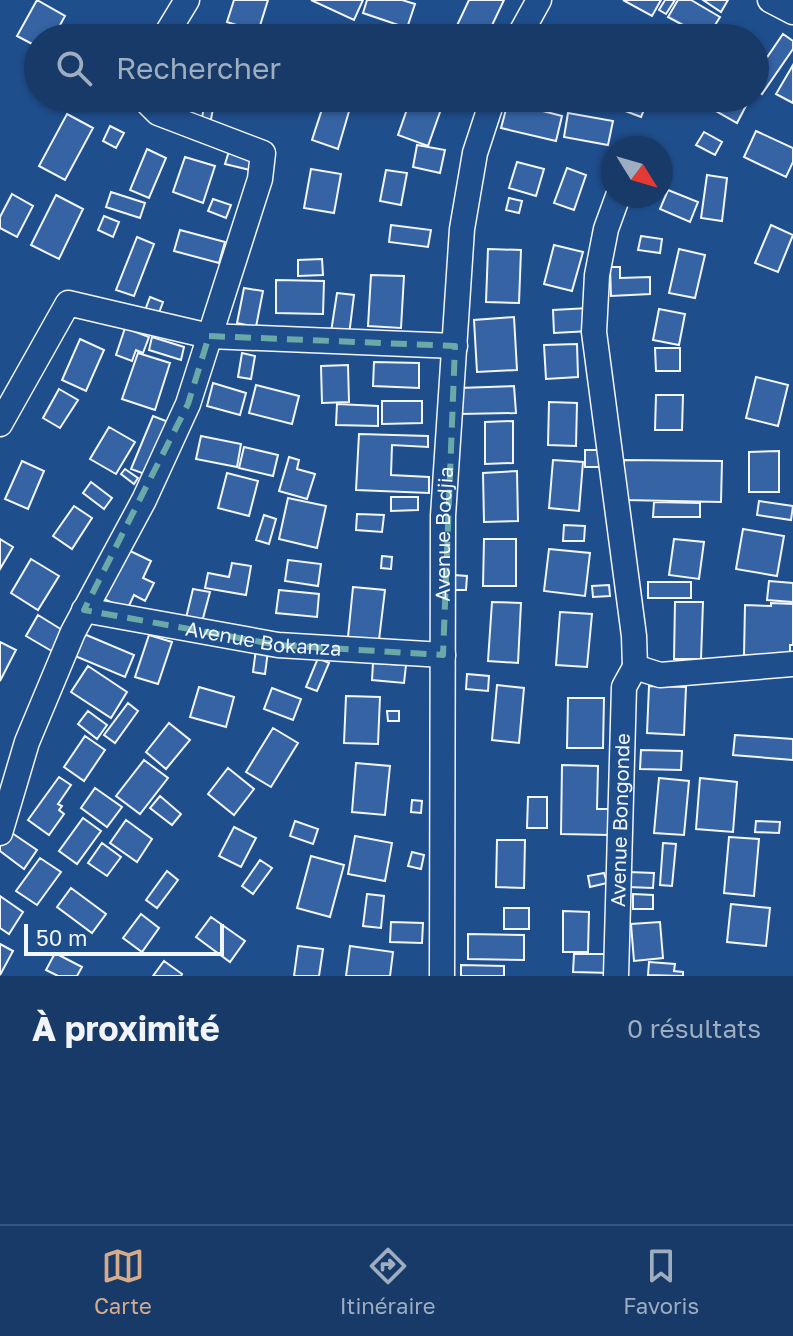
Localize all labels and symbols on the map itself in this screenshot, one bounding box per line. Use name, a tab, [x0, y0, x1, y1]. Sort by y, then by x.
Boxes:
north arrow	[601, 136, 673, 208]
street label: Avenue Bodjia	[430, 466, 457, 602]
street label: Avenue Bokanza	[184, 616, 342, 660]
street label: Avenue Bongonde	[605, 733, 634, 907]
scale bar	[24, 920, 224, 956]

